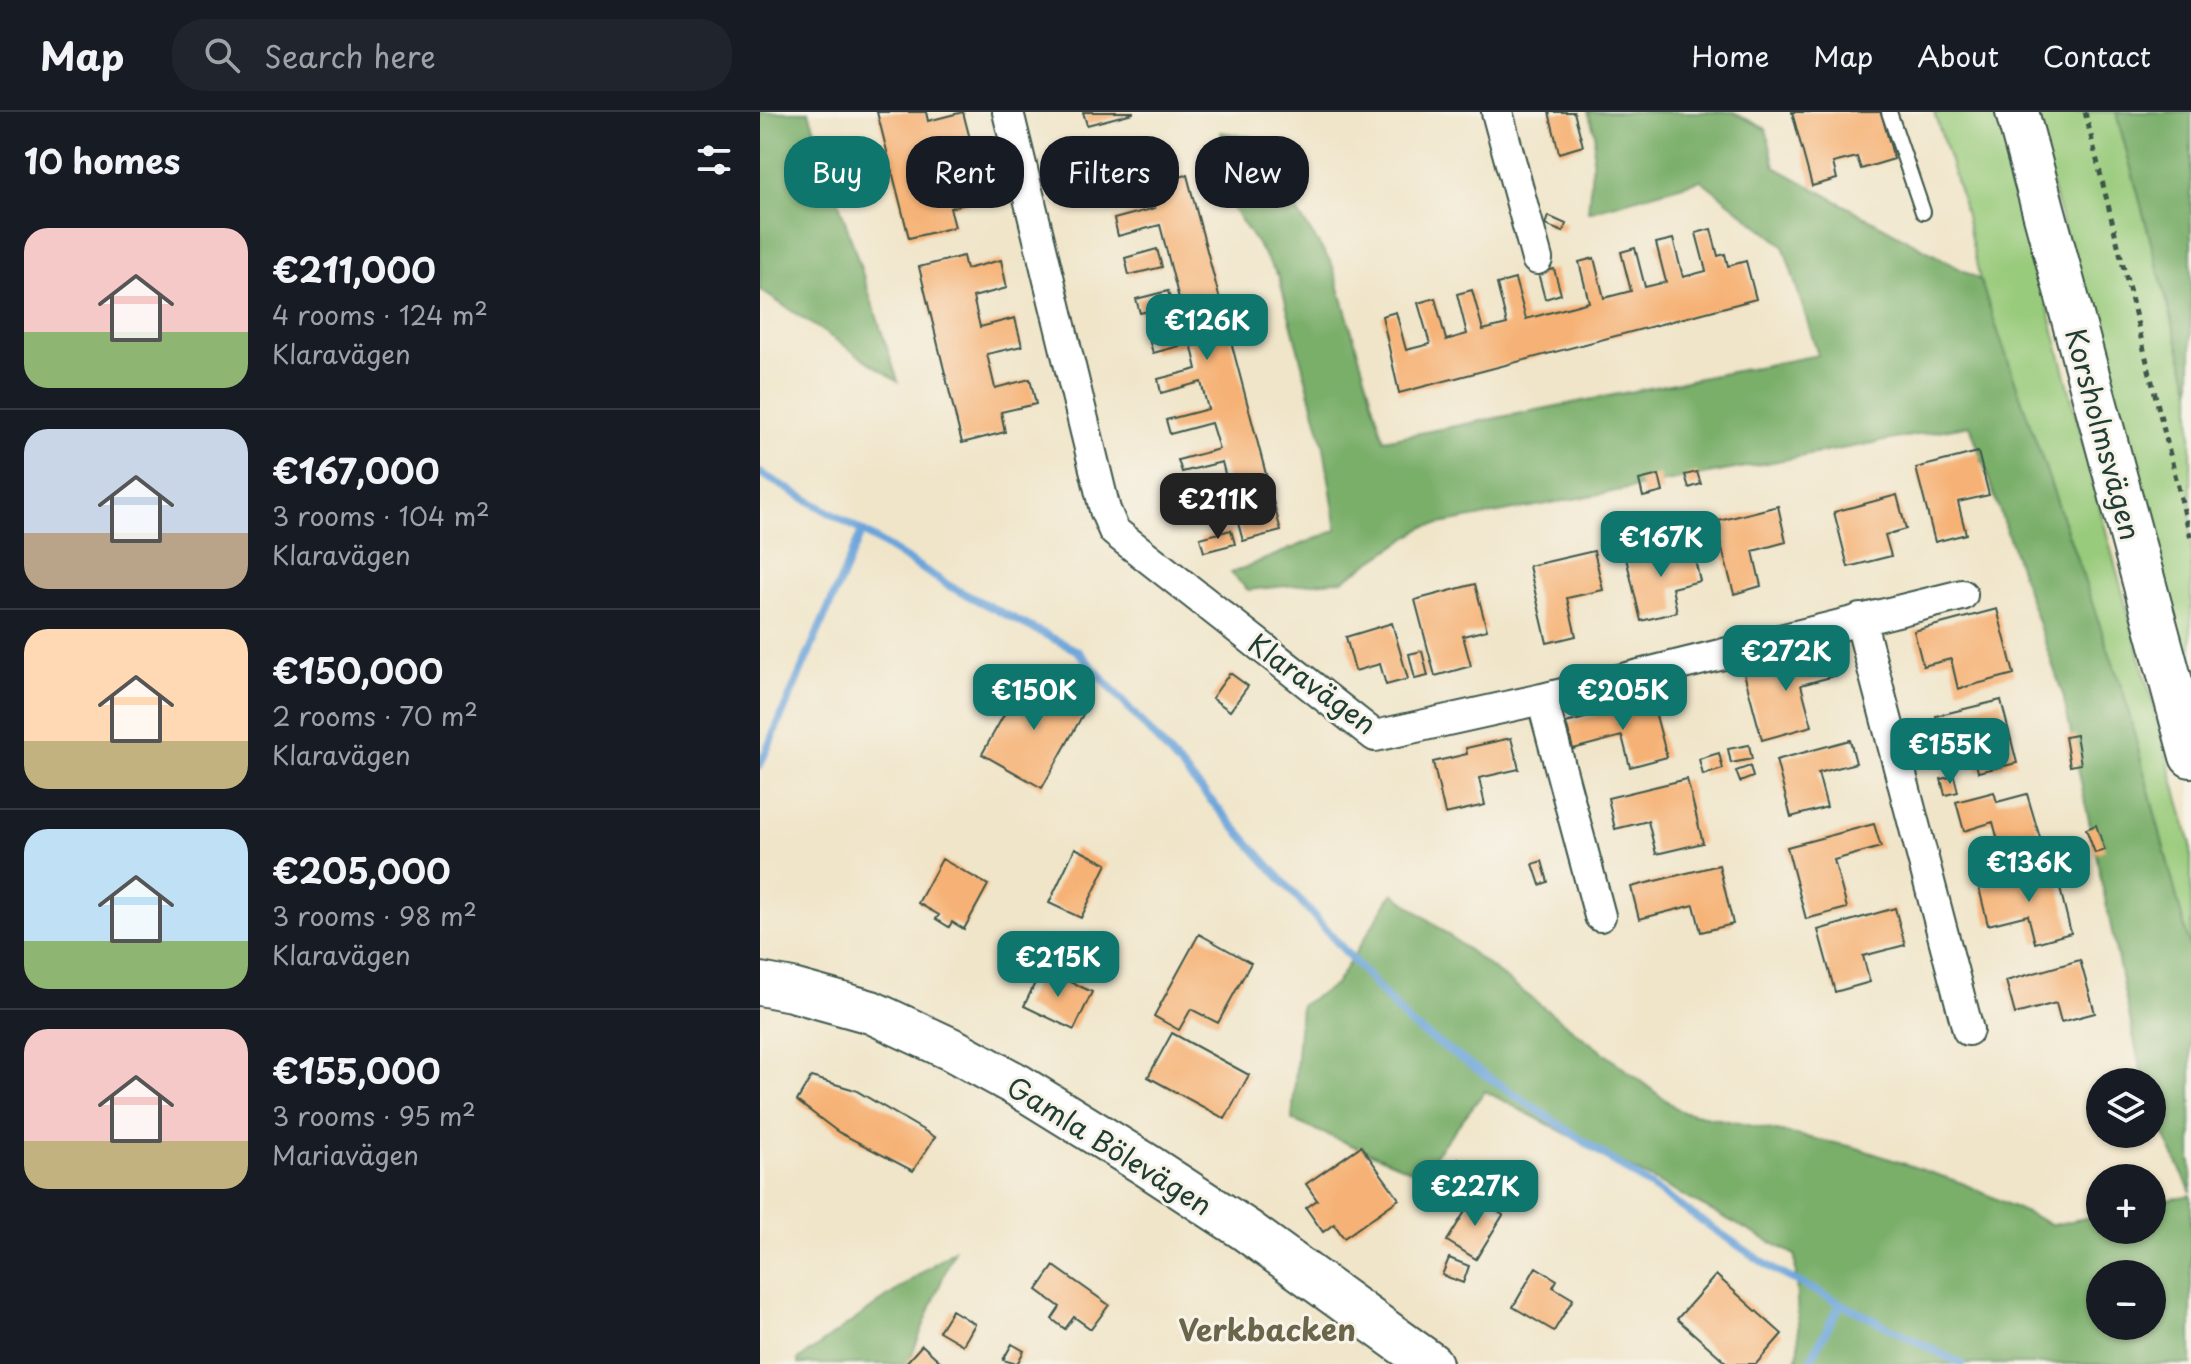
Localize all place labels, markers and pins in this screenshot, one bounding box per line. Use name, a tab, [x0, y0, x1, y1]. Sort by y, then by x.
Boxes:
pin: €126K	[1151, 294, 1263, 362]
pin: €211K	[1162, 473, 1274, 541]
pin: €167K	[1605, 511, 1717, 579]
pin: €272K	[1730, 625, 1842, 693]
pin: €150K	[978, 664, 1090, 732]
pin: €205K	[1567, 664, 1679, 732]
pin: €155K	[1894, 718, 2006, 786]
pin: €136K	[1973, 836, 2085, 904]
pin: €215K	[1002, 931, 1114, 999]
pin: €227K	[1419, 1160, 1531, 1228]

